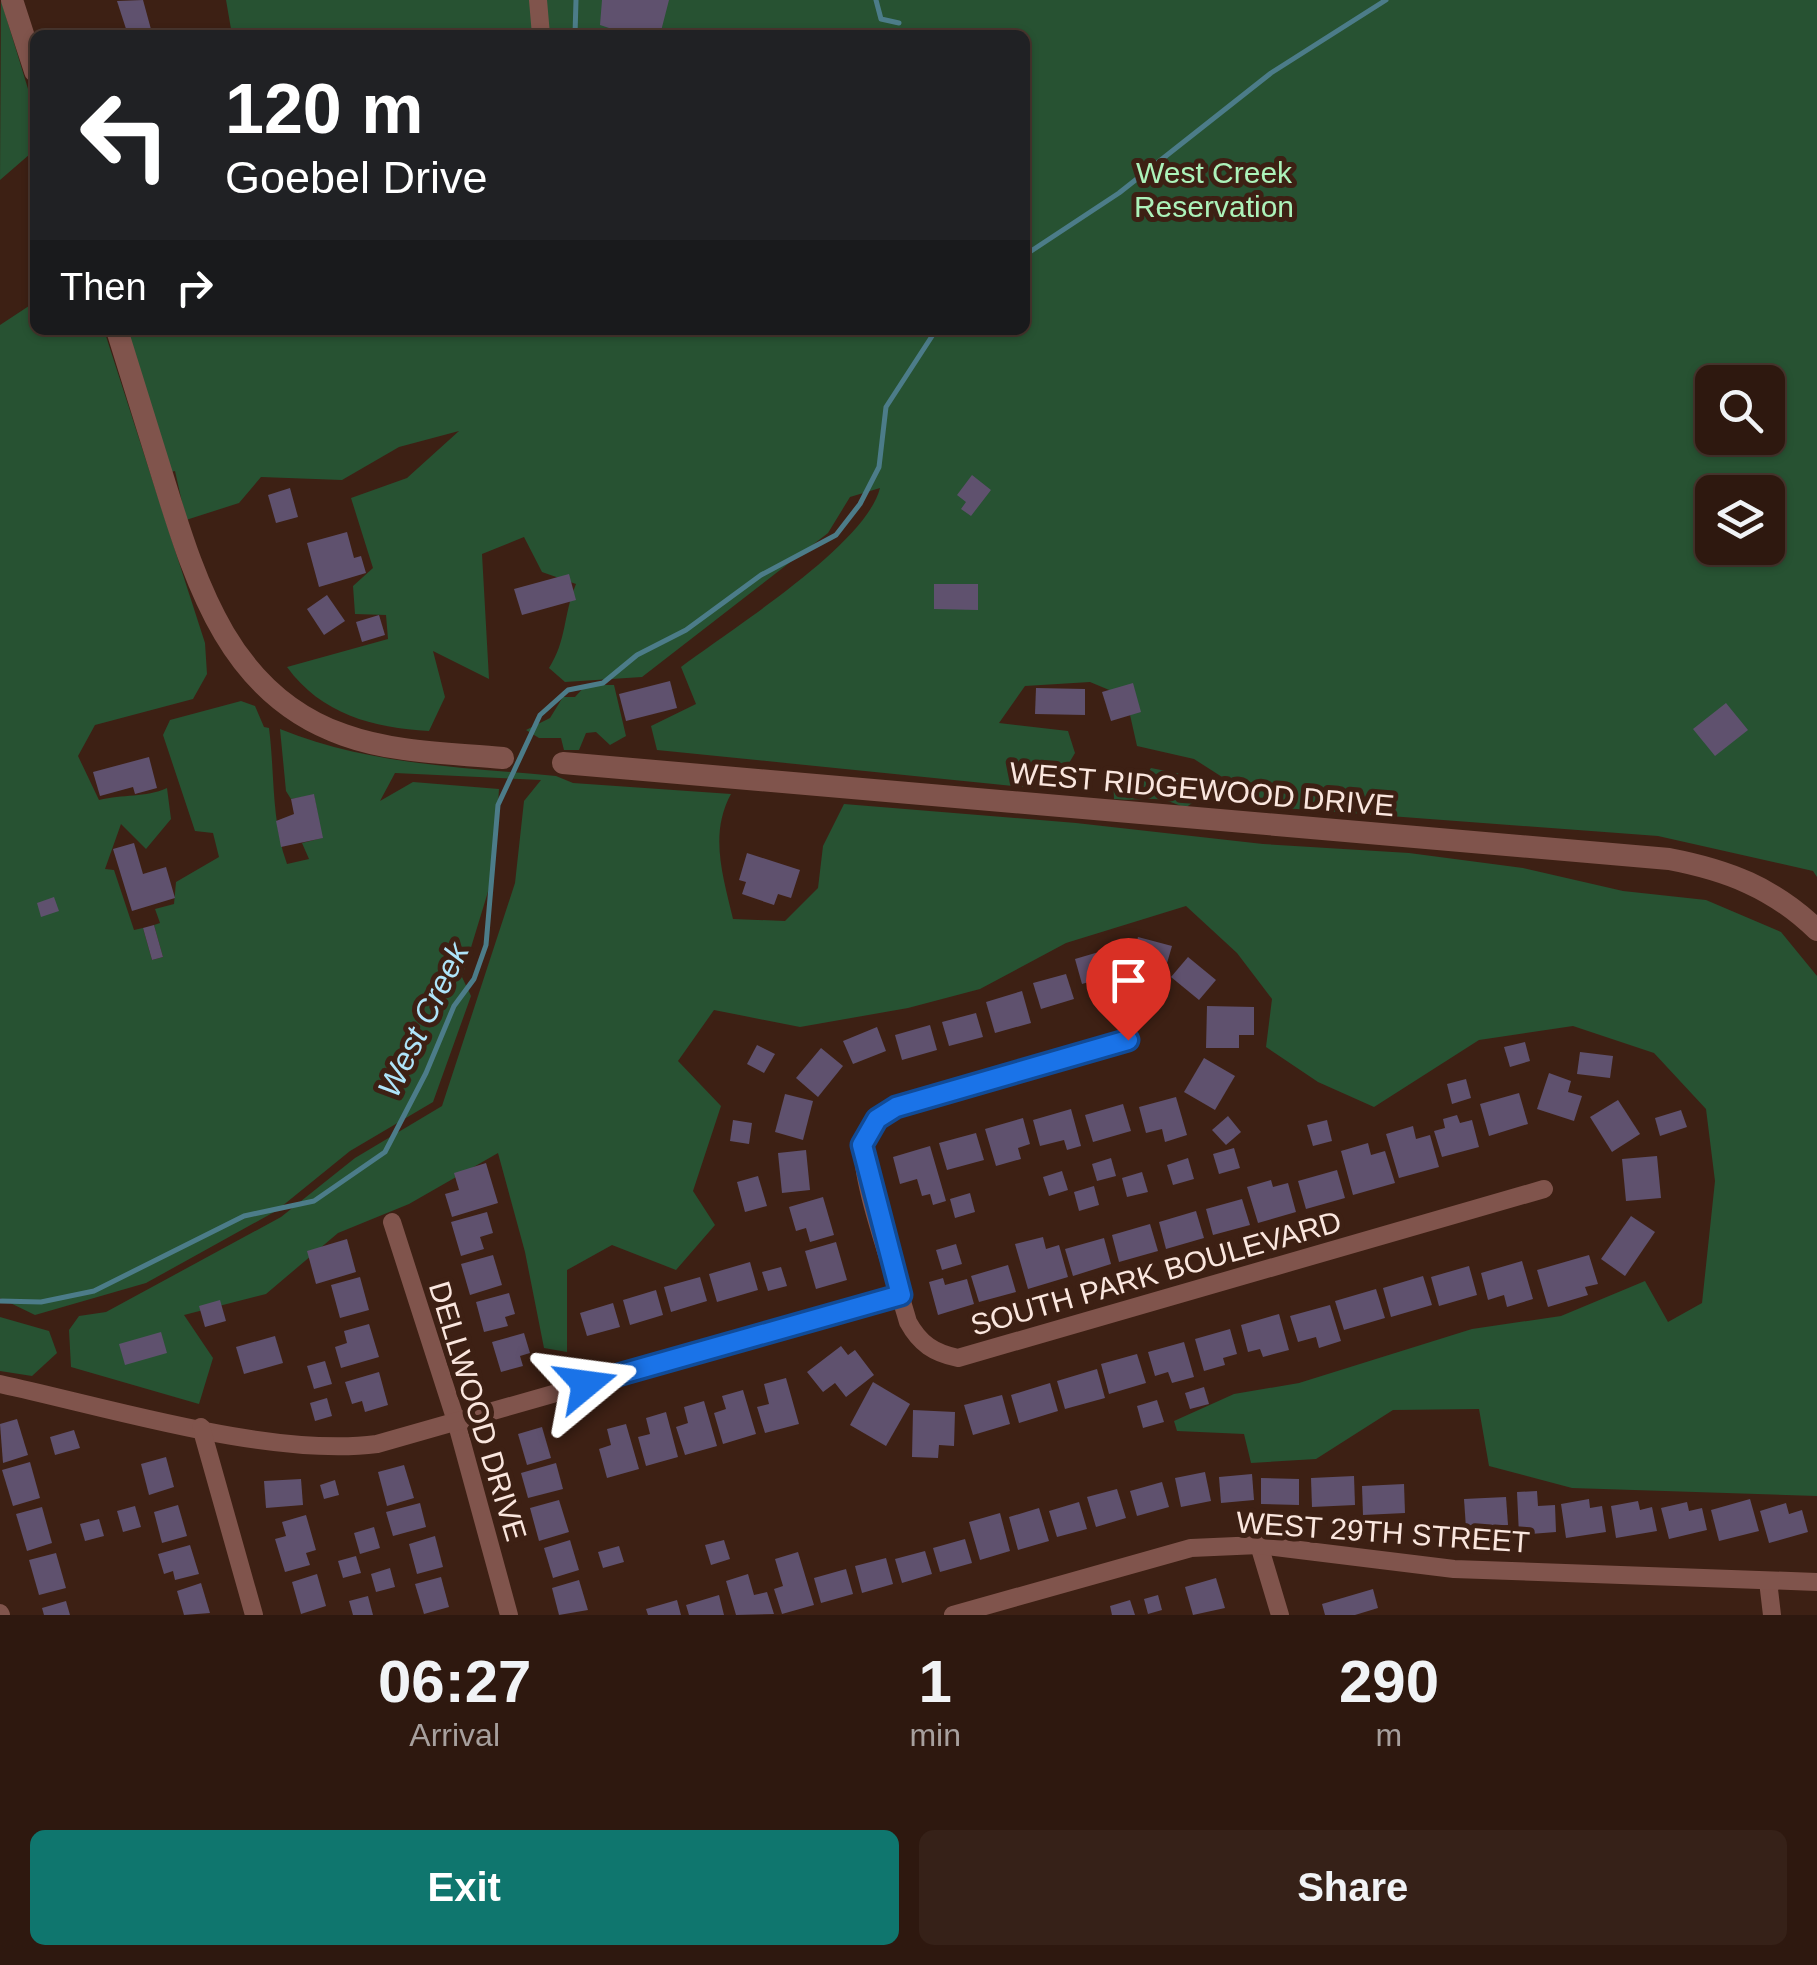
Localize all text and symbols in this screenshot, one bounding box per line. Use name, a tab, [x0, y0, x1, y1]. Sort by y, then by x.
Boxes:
icon: left	[60, 70, 190, 200]
text: 120 m	[225, 70, 423, 148]
text: Goebel Drive	[225, 152, 488, 203]
park label: West Creek Reservation	[1134, 156, 1294, 223]
icon: right	[167, 260, 222, 315]
text: Then	[60, 266, 147, 308]
map controls	[1695, 365, 1785, 565]
button: search	[1695, 365, 1785, 455]
button: layers	[1695, 475, 1785, 565]
street label: WEST RIDGEWOOD DRIVE	[1008, 756, 1396, 822]
water label: West Creek	[370, 935, 477, 1103]
pin	[1086, 938, 1171, 1041]
icon: arrive	[1101, 953, 1156, 1008]
street label: SOUTH PARK BOULEVARD	[967, 1204, 1345, 1342]
street label: DELLWOOD DRIVE	[423, 1277, 533, 1545]
position arrow	[534, 1332, 638, 1436]
street label: WEST 29TH STREET	[1235, 1505, 1531, 1559]
text: 06:27	[378, 1648, 531, 1715]
text: 1	[918, 1648, 952, 1715]
text: 290	[1339, 1648, 1439, 1715]
text: Arrival	[409, 1717, 500, 1753]
text: min	[909, 1717, 961, 1753]
text: m	[1376, 1717, 1402, 1753]
button: Exit	[30, 1830, 899, 1945]
button: Share	[919, 1830, 1787, 1945]

